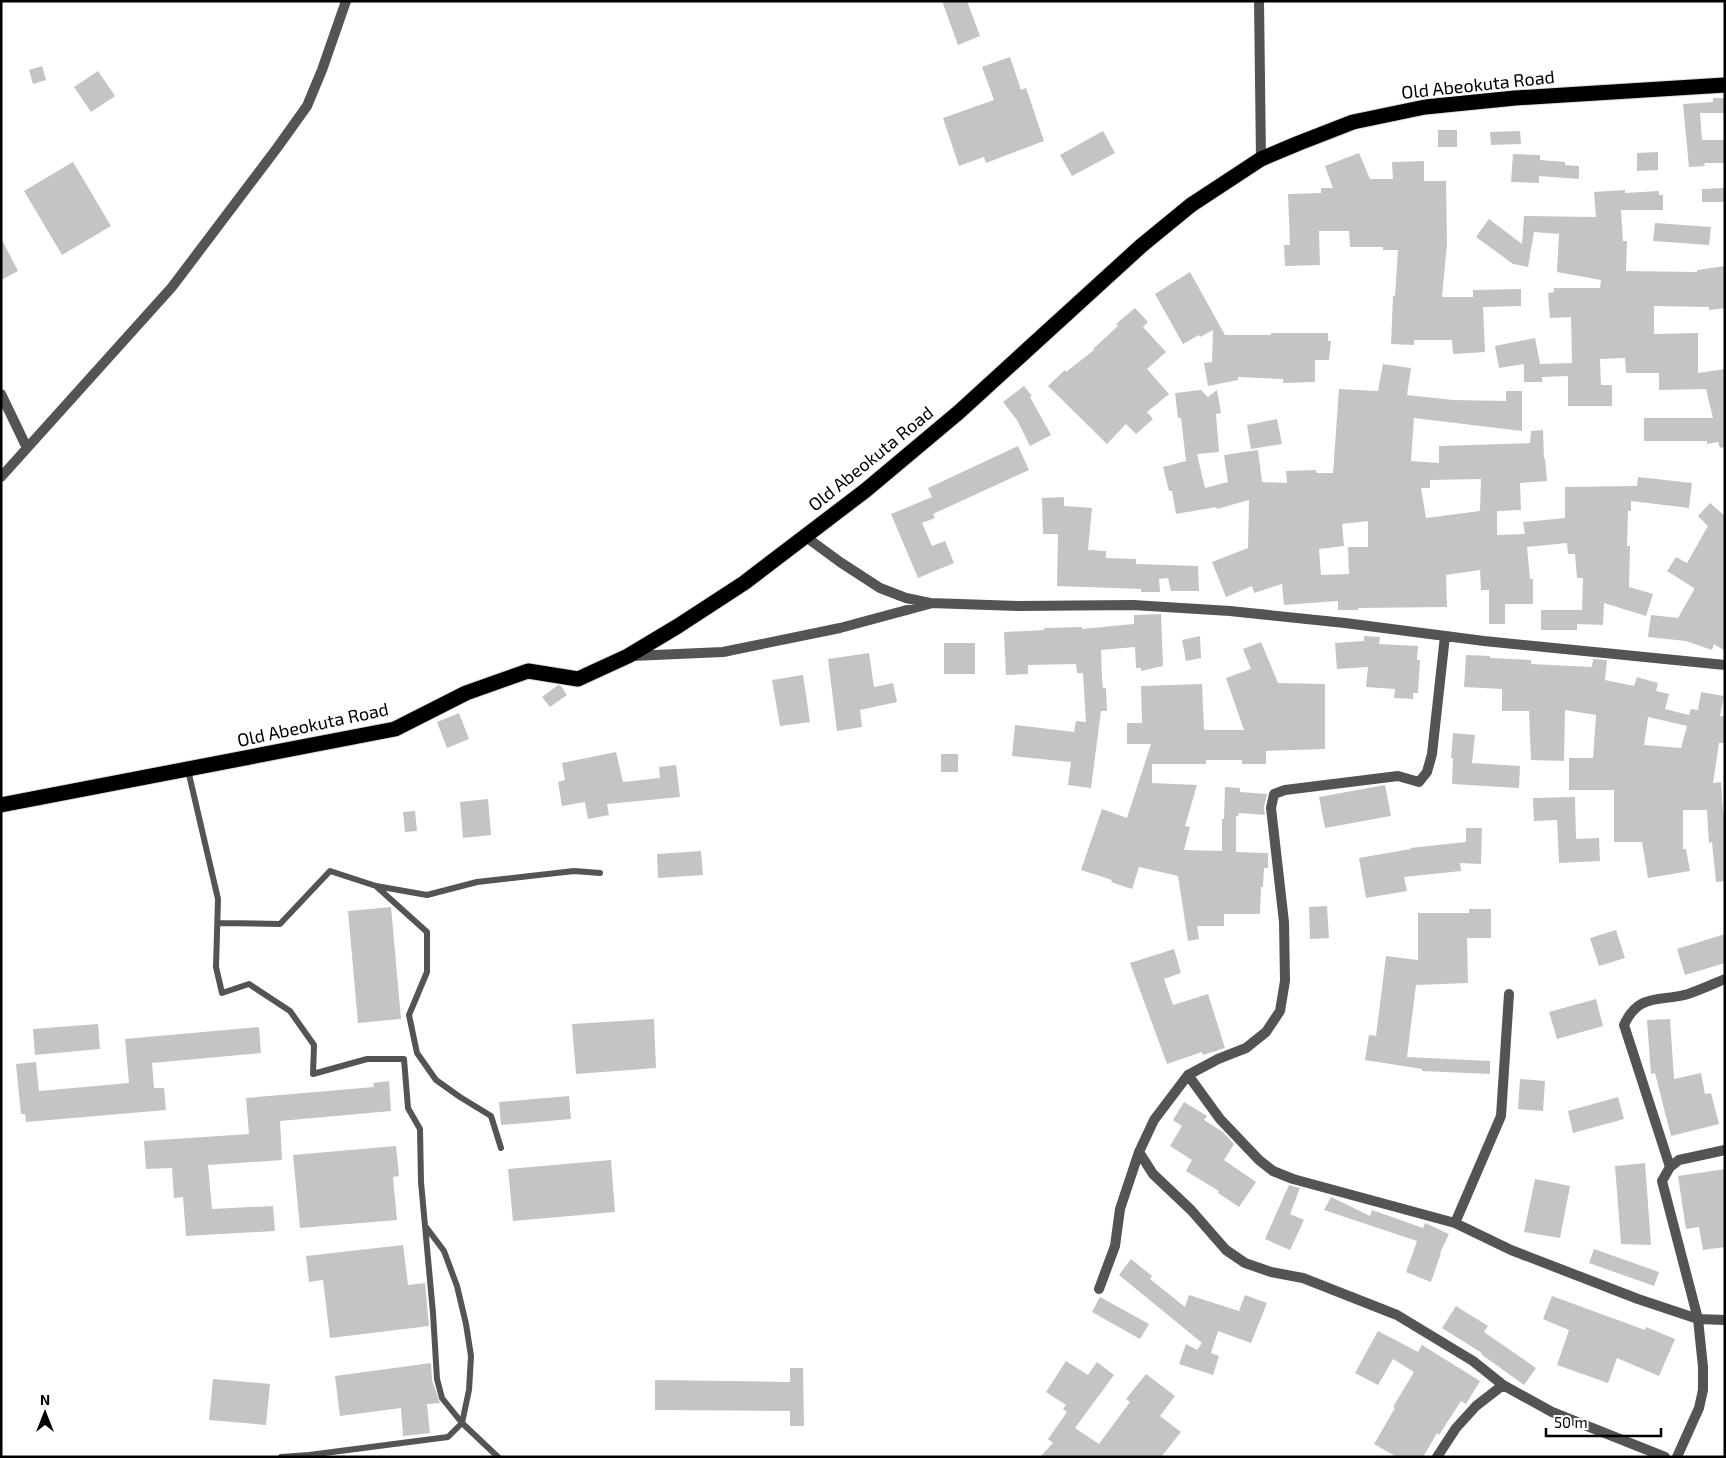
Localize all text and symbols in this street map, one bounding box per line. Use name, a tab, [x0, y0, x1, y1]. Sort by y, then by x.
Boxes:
street label: Old Abeokuta Road	[1400, 65, 1556, 103]
street label: Old Abeokuta Road	[804, 401, 937, 515]
street label: Old Abeokuta Road	[235, 697, 391, 751]
north arrow	[20, 1388, 70, 1438]
text: N	[40, 1391, 50, 1408]
scale bar	[1546, 1406, 1661, 1438]
text: 50 m	[1554, 1413, 1588, 1431]

